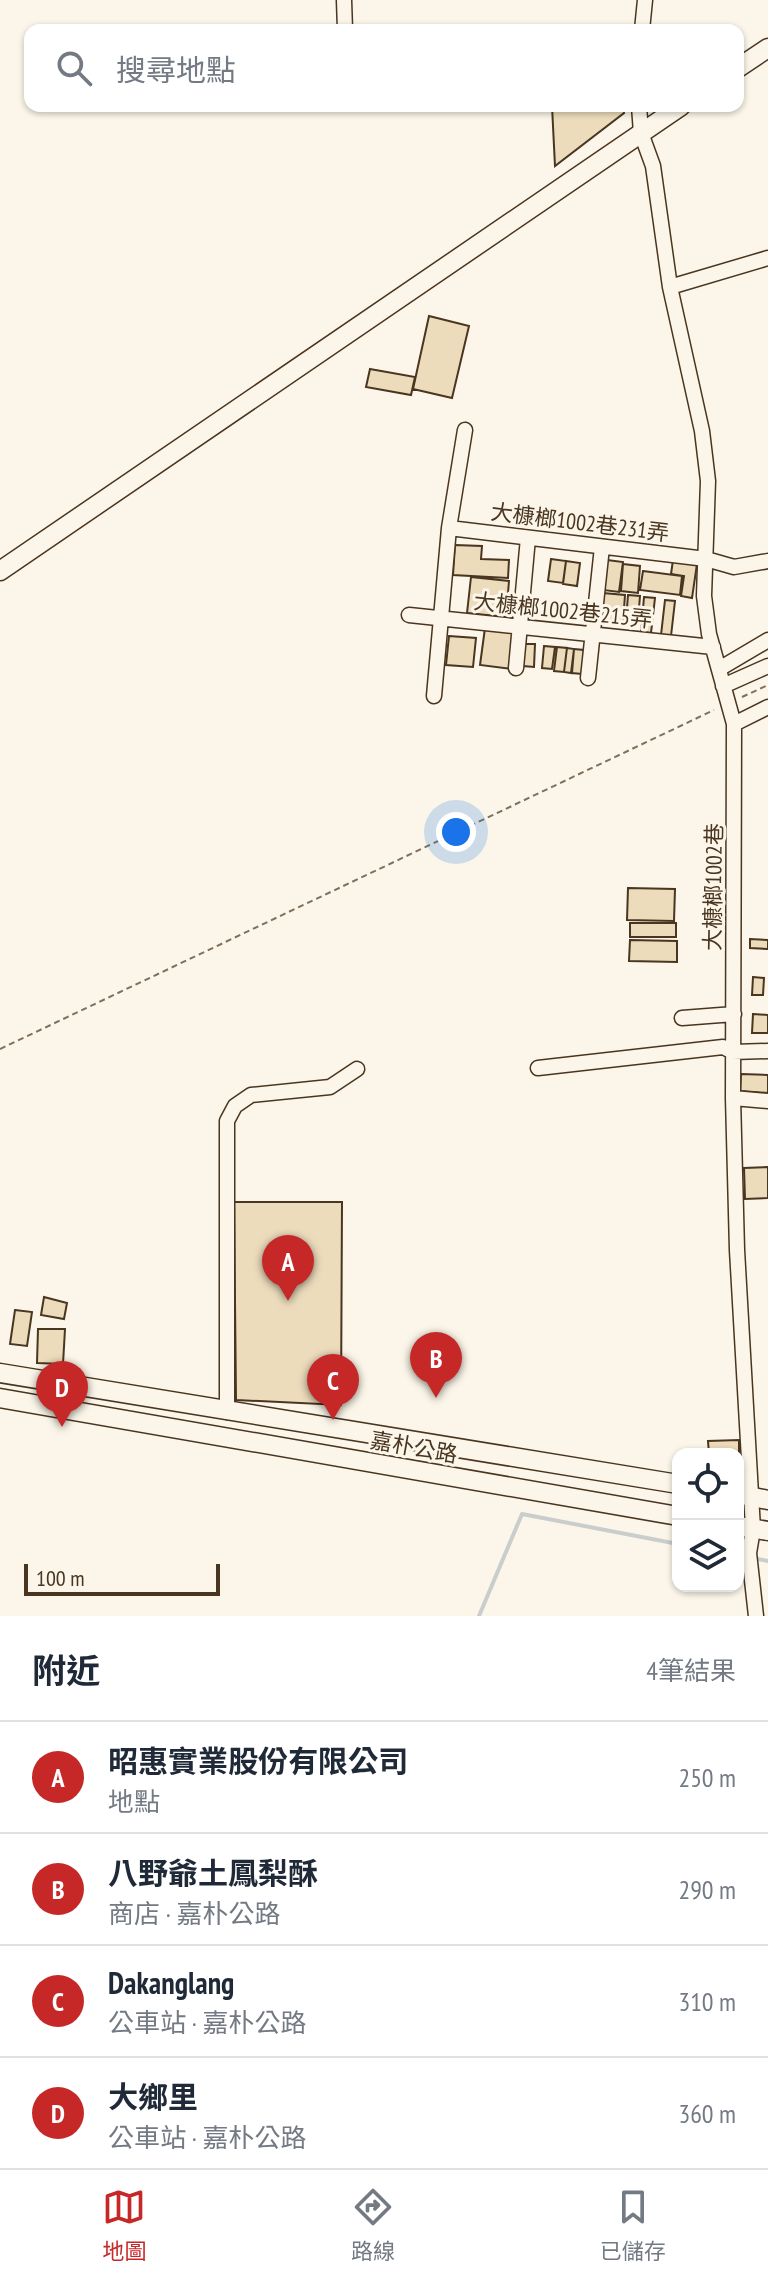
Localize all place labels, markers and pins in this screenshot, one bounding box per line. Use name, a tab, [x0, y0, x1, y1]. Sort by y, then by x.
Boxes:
pin: A	[262, 1235, 314, 1301]
pin: B	[410, 1332, 462, 1398]
pin: C	[307, 1354, 359, 1420]
pin: D	[36, 1361, 88, 1427]

